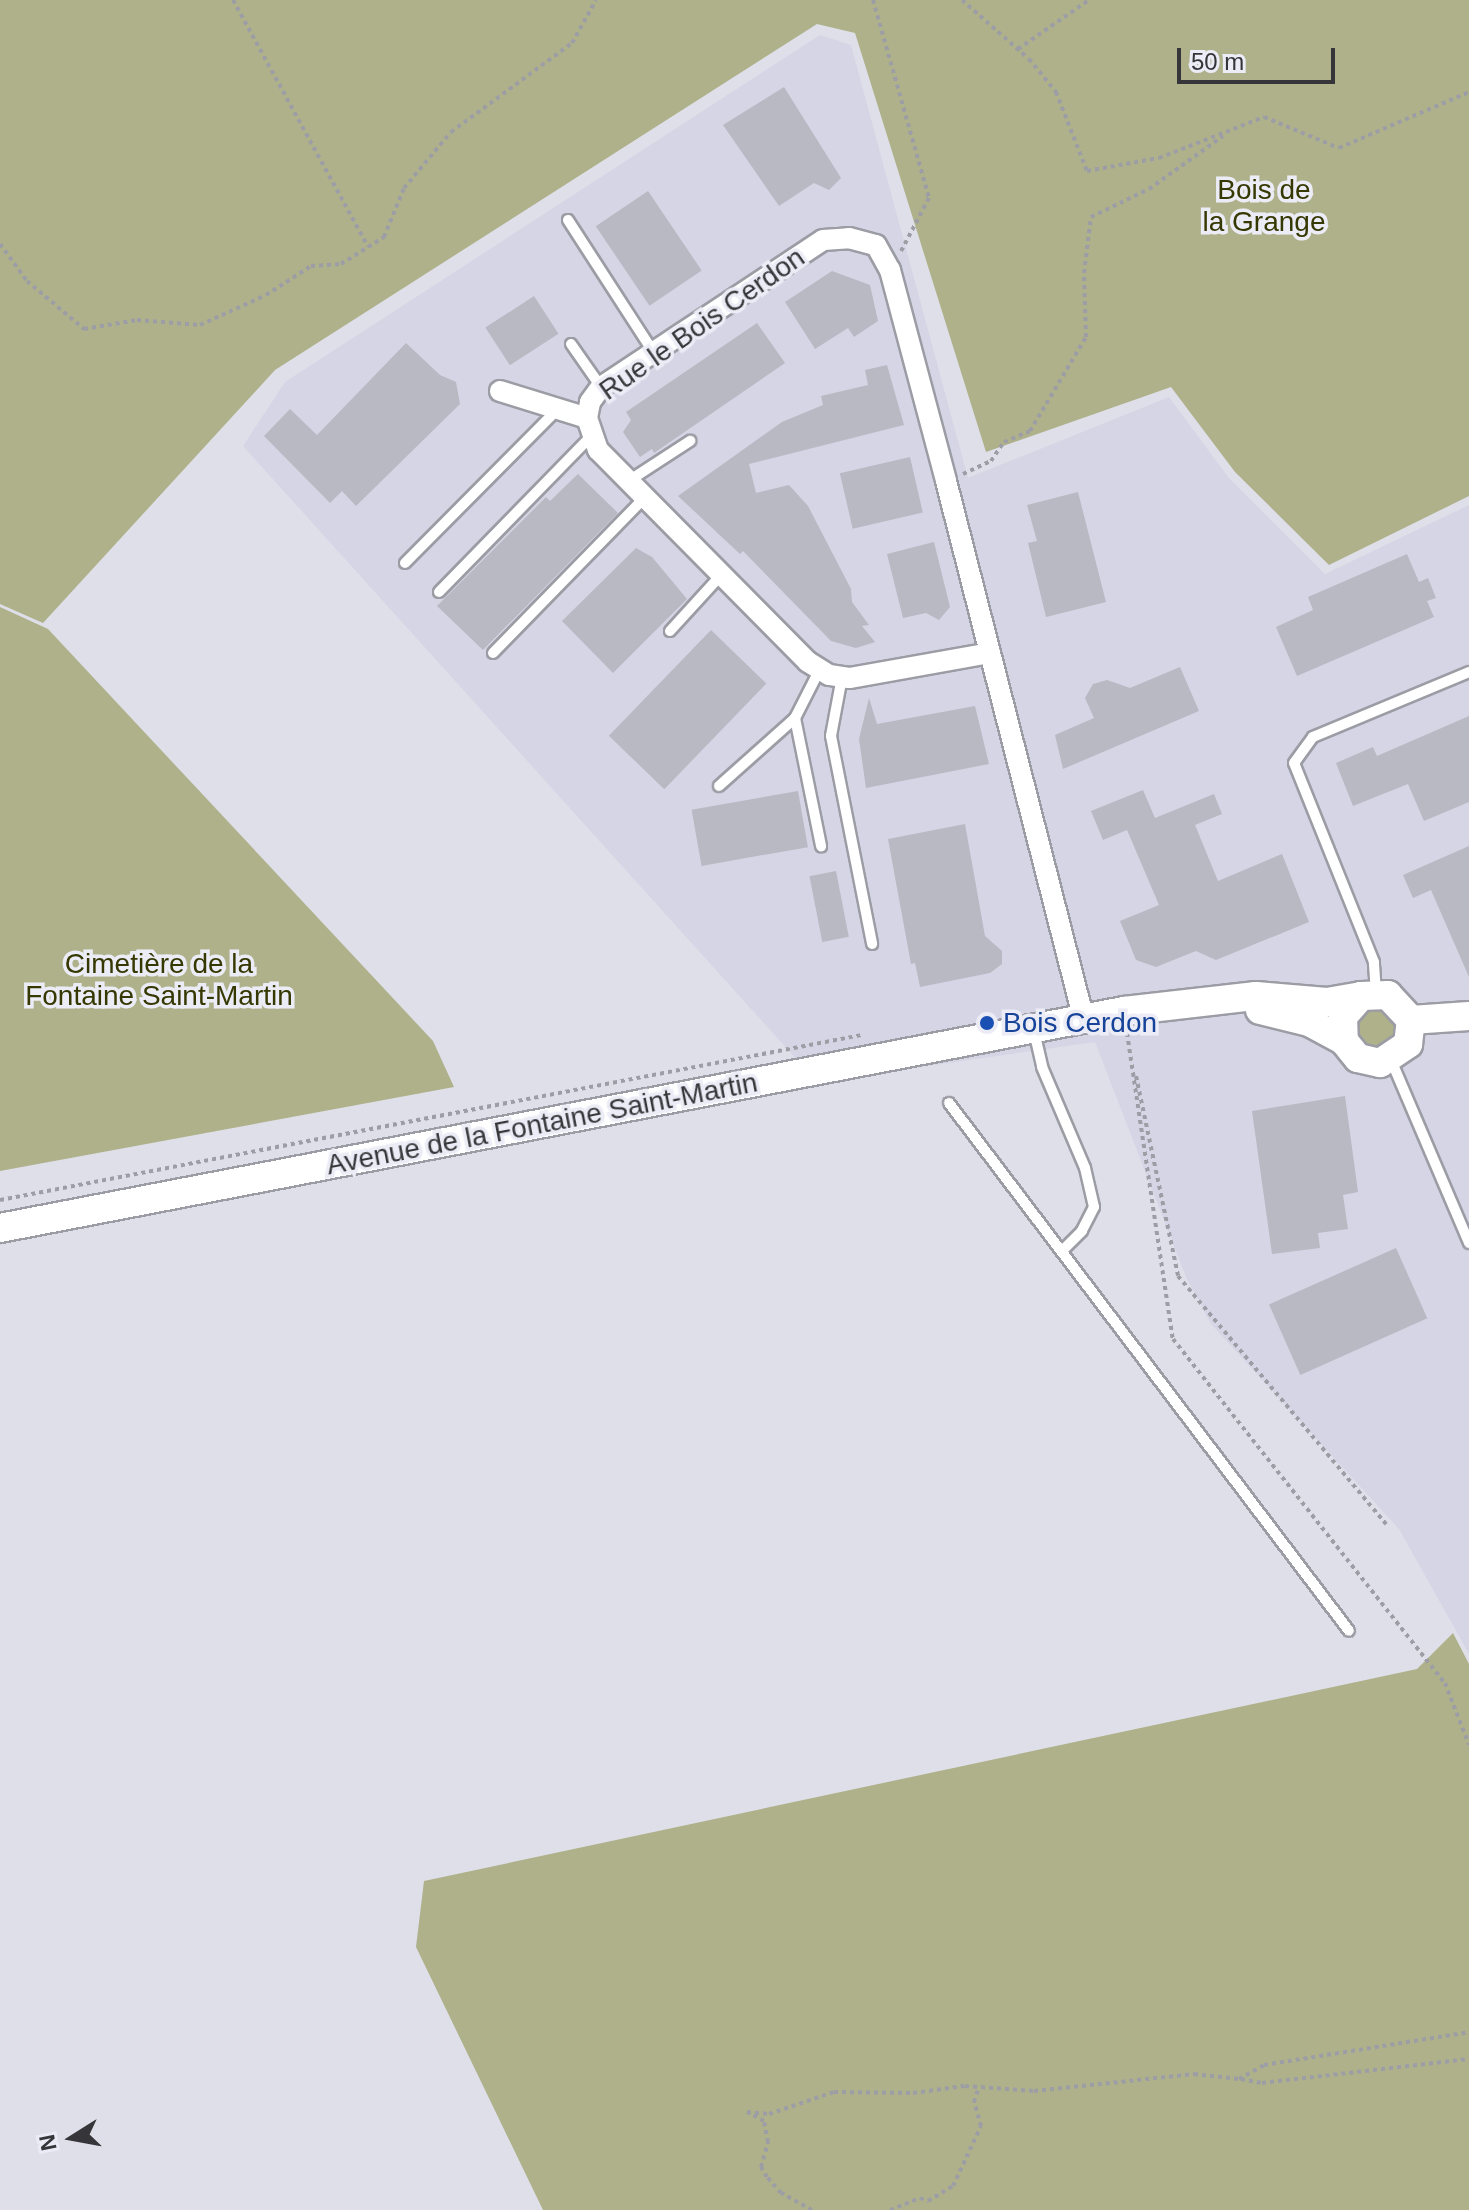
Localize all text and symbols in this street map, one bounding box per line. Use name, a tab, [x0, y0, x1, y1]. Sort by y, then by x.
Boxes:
scale bar	[1181, 32, 1339, 82]
text: 50 m	[1191, 48, 1244, 75]
park label: Bois de la Grange	[1203, 173, 1325, 239]
street label: Rue le Bois Cerdon	[593, 241, 811, 407]
park label: Cimetière de la Fontaine Saint-Martin	[25, 947, 293, 1013]
place label: Bois Cerdon	[1003, 1006, 1157, 1040]
marker: Bois Cerdon	[978, 1014, 996, 1032]
street label: Avenue de la Fontaine Saint-Martin	[324, 1066, 760, 1182]
north arrow	[32, 2098, 112, 2178]
text: N	[34, 2132, 62, 2153]

